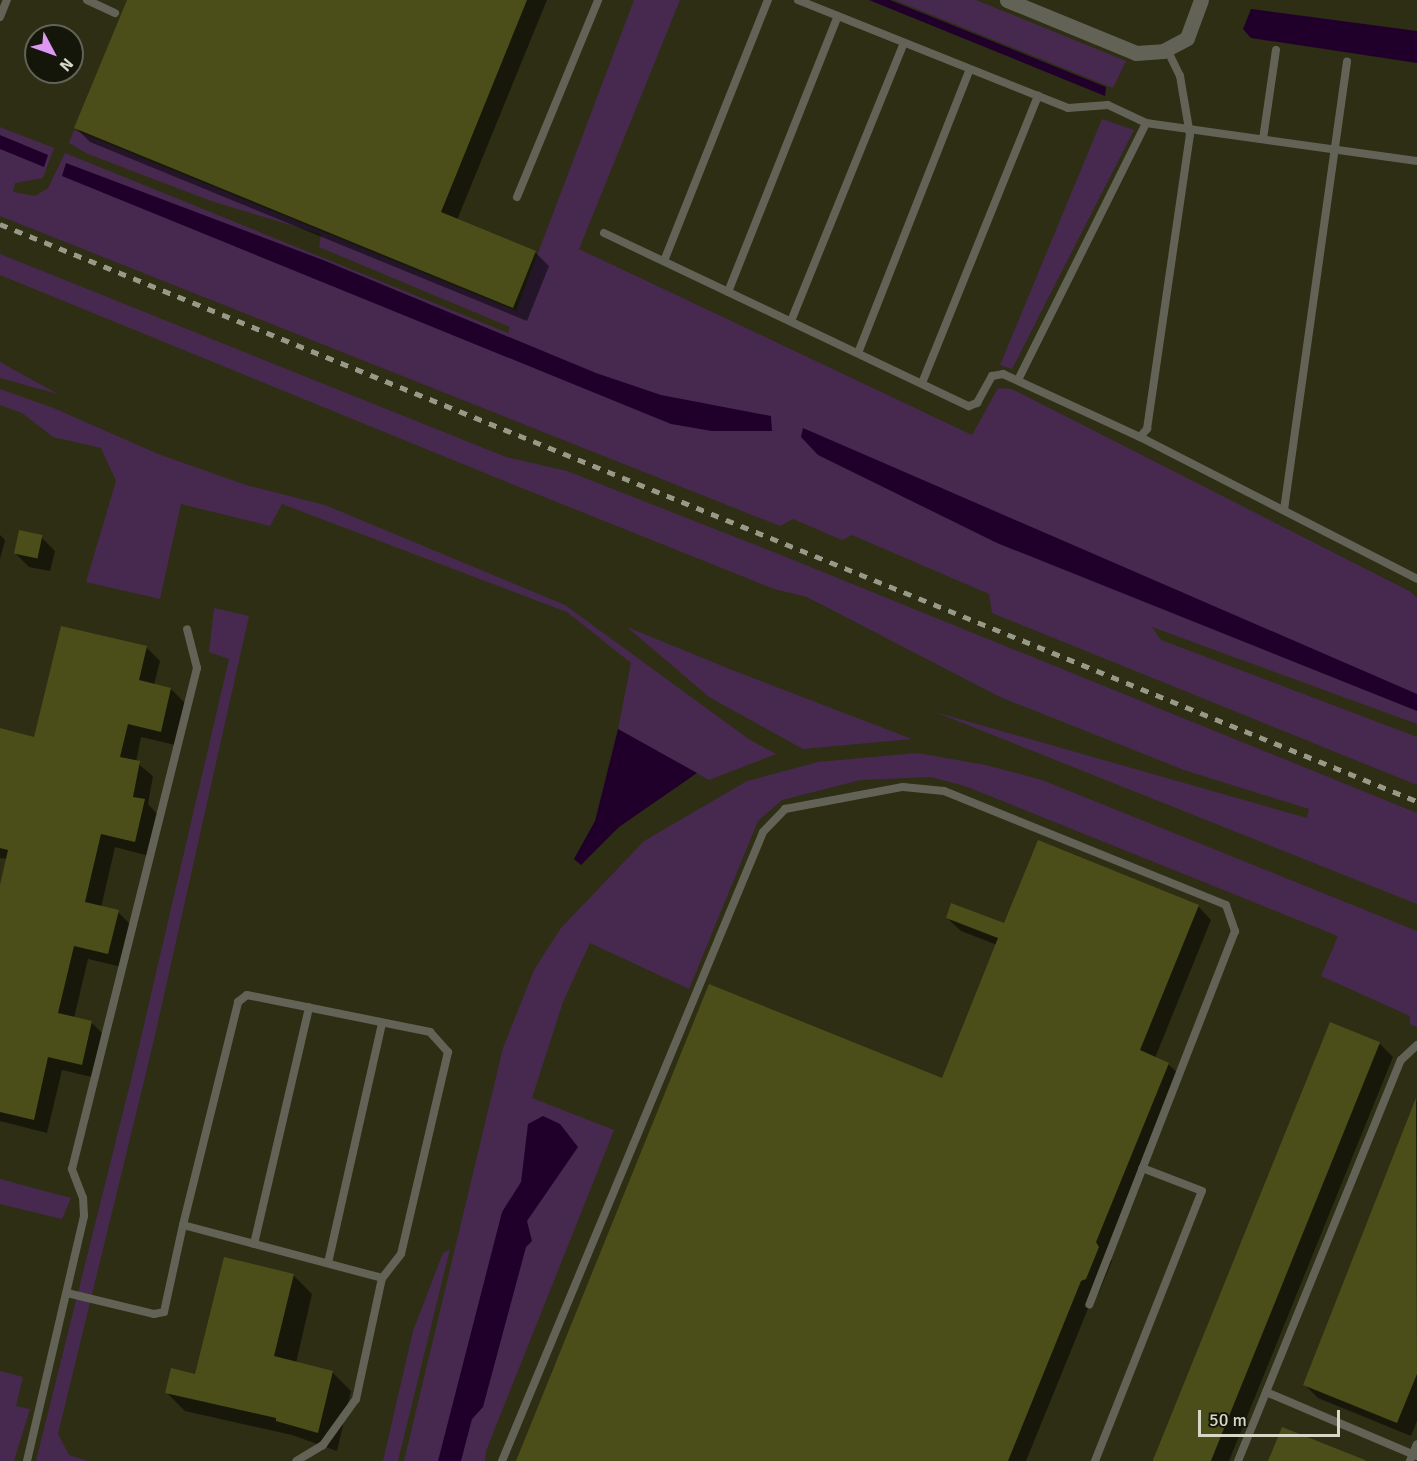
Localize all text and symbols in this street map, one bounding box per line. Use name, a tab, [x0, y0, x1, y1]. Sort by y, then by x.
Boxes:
north arrow	[24, 24, 84, 84]
text: N	[55, 54, 77, 75]
scale bar	[1201, 1398, 1344, 1436]
text: 50 m	[1209, 1409, 1247, 1431]

